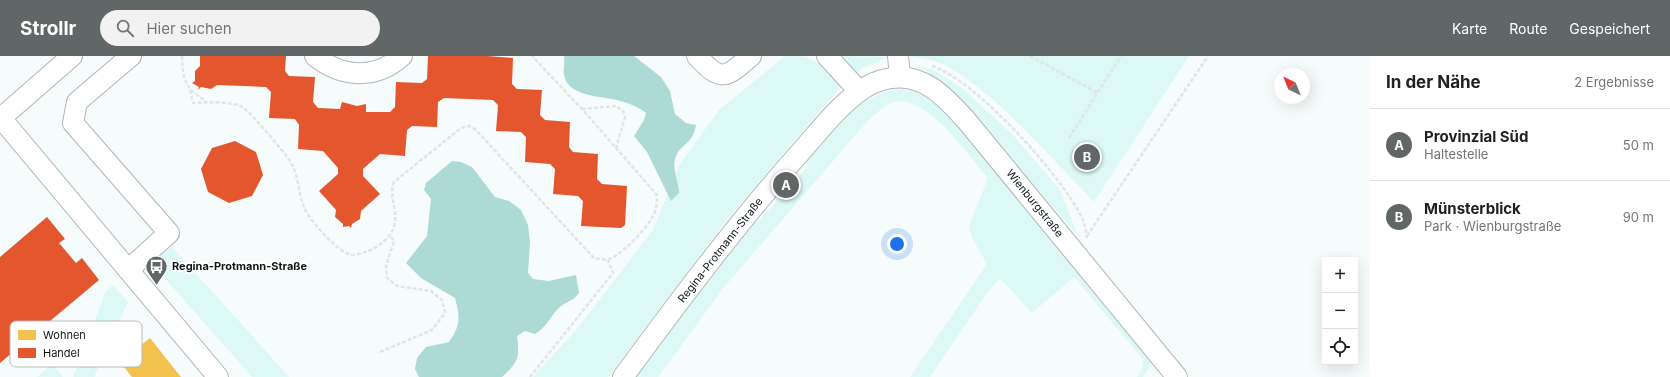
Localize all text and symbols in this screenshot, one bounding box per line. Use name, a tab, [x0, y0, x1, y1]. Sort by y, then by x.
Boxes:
search box	[100, 10, 380, 46]
text: Strollr	[20, 17, 76, 40]
icon: search	[114, 17, 136, 39]
text: Hier suchen	[146, 19, 232, 38]
text: Karte	[1452, 20, 1487, 37]
text: Route	[1509, 20, 1547, 37]
text: Gespeichert	[1569, 20, 1650, 37]
north arrow	[1274, 68, 1310, 104]
text: In der Nähe	[1386, 72, 1481, 92]
text: 2 Ergebnisse	[1574, 74, 1654, 90]
text: Provinzial Süd	[1424, 127, 1528, 146]
text: A	[1394, 137, 1404, 153]
text: 50 m	[1623, 137, 1654, 153]
pin: B	[1074, 142, 1100, 172]
text: Haltestelle	[1424, 146, 1488, 162]
street label: Wienburgstraße	[1003, 166, 1067, 240]
pin: A	[773, 170, 799, 200]
street label: Regina-Protmann-Straße	[675, 195, 765, 305]
text: Münsterblick	[1424, 199, 1521, 218]
text: B	[1395, 209, 1403, 225]
text: 90 m	[1623, 209, 1654, 225]
text: Park · Wienburgstraße	[1424, 218, 1561, 234]
your location	[887, 234, 907, 254]
bus stop icon: Regina-Protmann-Straße	[144, 253, 170, 286]
map controls	[1322, 257, 1358, 365]
button: +	[1322, 257, 1358, 293]
place label: Regina-Protmann-Straße	[172, 259, 308, 273]
button: −	[1322, 293, 1358, 329]
legend	[10, 321, 142, 367]
text: Wohnen	[43, 328, 86, 342]
button: locate	[1322, 329, 1358, 365]
text: Handel	[43, 346, 80, 360]

